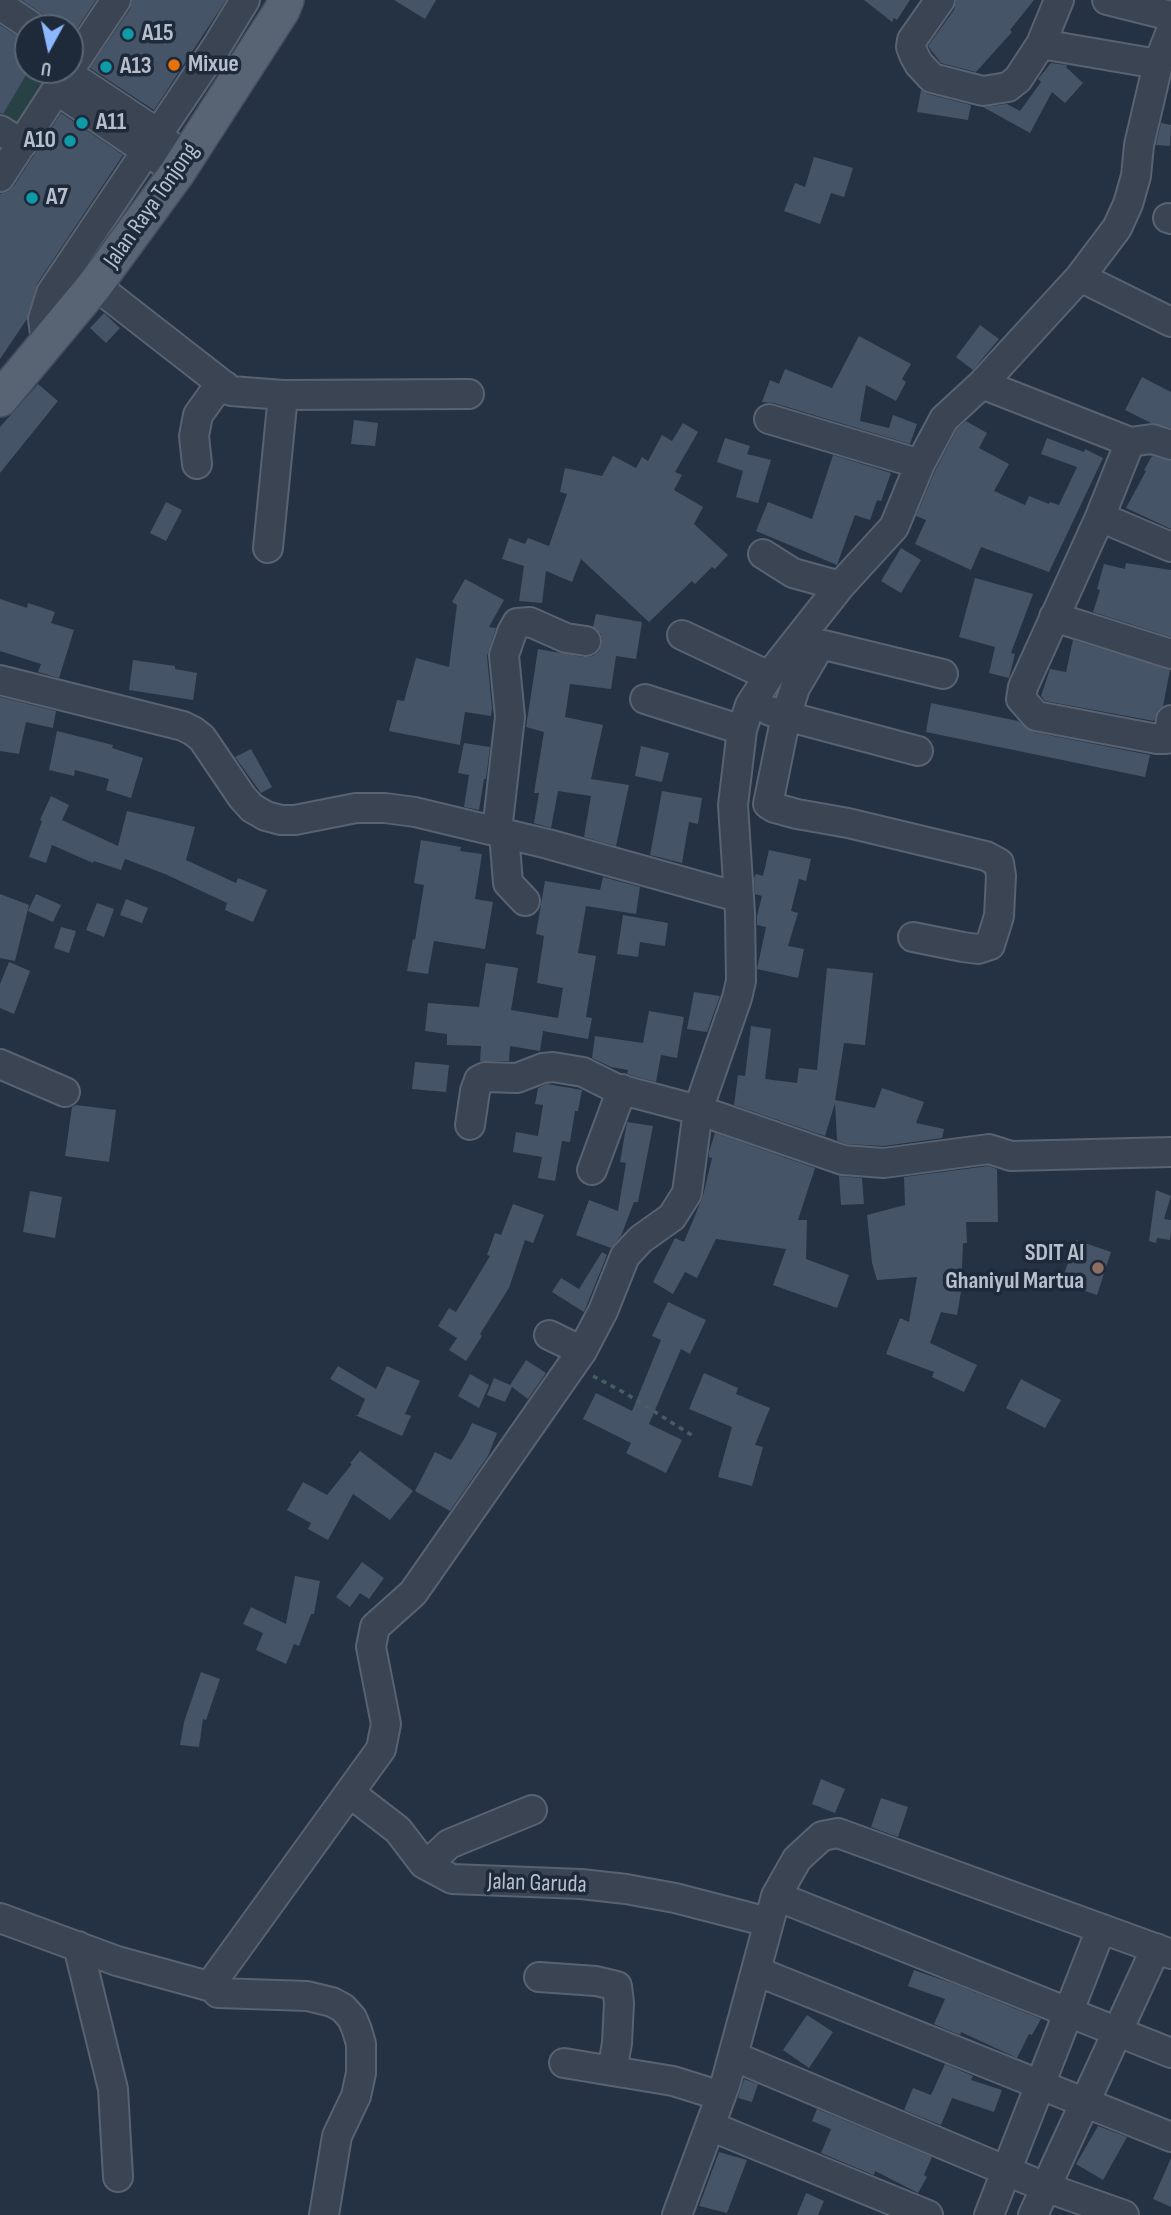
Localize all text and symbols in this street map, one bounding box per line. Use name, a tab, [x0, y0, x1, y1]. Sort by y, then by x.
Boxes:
north arrow	[14, 14, 84, 84]
place label: A15	[142, 20, 173, 48]
marker: A15	[120, 26, 136, 42]
place label: Mixue	[188, 51, 239, 79]
place label: A13	[120, 53, 152, 81]
text: U	[40, 56, 53, 80]
marker: Mixue	[166, 57, 182, 73]
marker: A13	[98, 59, 114, 75]
place label: A11	[96, 109, 126, 137]
marker: A11	[74, 115, 90, 131]
place label: A10	[24, 127, 56, 155]
marker: A10	[62, 133, 78, 149]
street label: Jalan Raya Tonjong	[98, 138, 206, 274]
place label: A7	[46, 184, 68, 212]
marker: A7	[24, 190, 40, 206]
place label: SDIT Al Ghaniyul Martua	[945, 1240, 1084, 1296]
marker: SDIT Al Ghaniyul Martua	[1090, 1260, 1106, 1276]
street label: Jalan Garuda	[487, 1868, 587, 1900]

